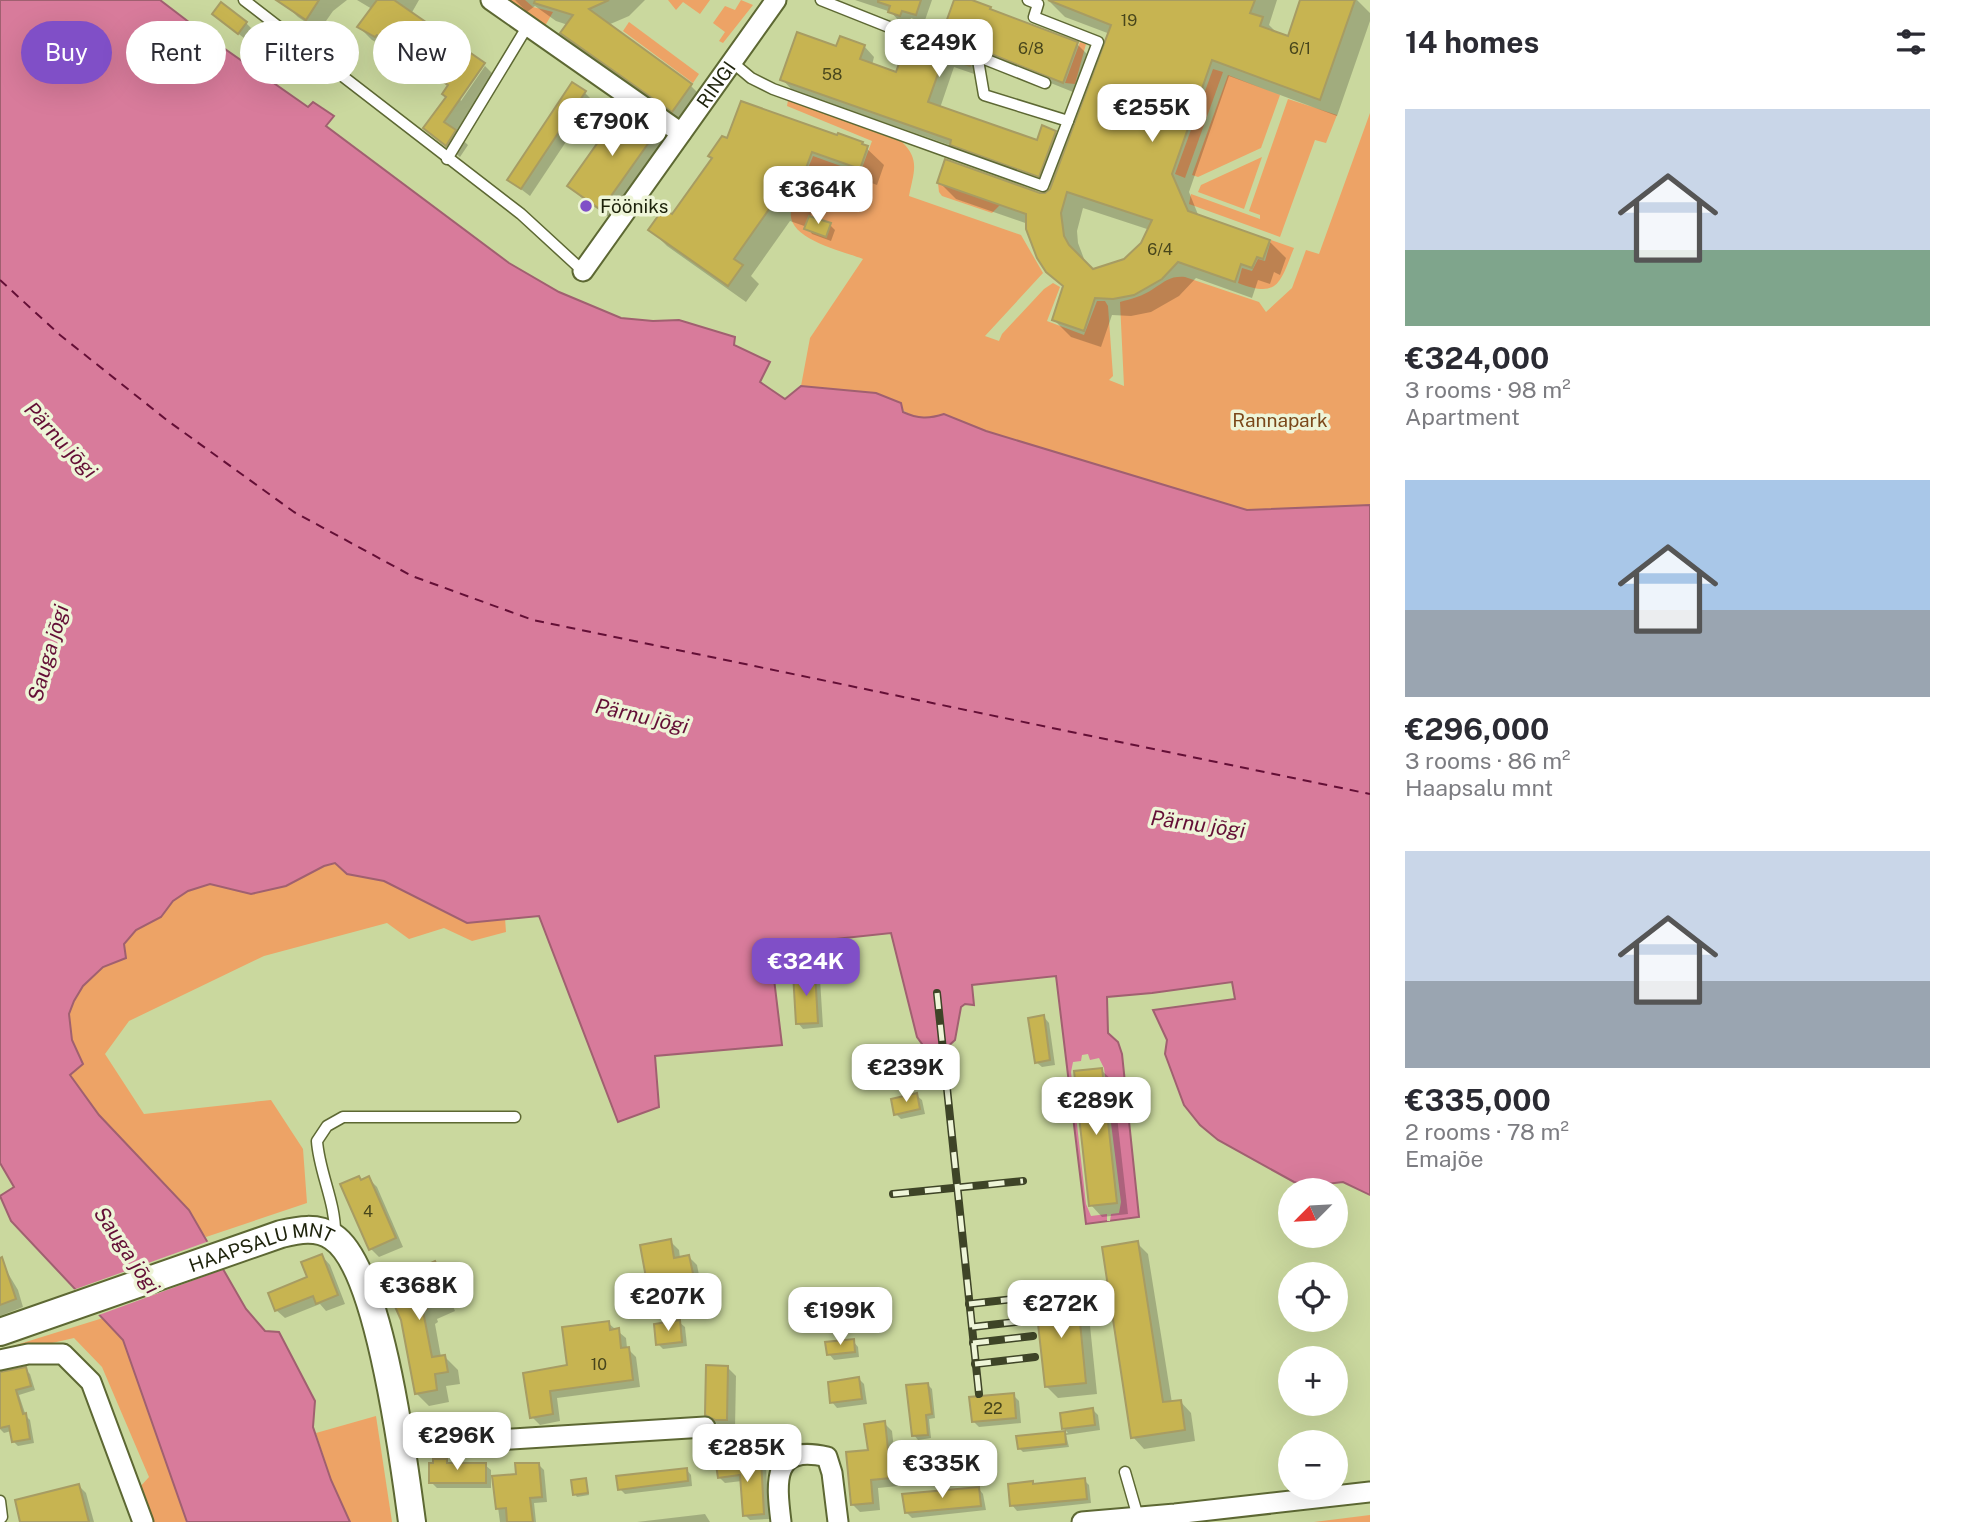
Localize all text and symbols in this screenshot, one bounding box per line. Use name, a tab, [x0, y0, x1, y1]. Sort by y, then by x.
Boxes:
house number: 19	[1121, 11, 1137, 30]
pin: €249K	[890, 20, 988, 79]
chip: Buy	[21, 21, 112, 84]
chip: Rent	[126, 21, 226, 84]
chip: Filters	[240, 21, 359, 84]
chip: New	[373, 21, 471, 84]
icon: filters	[1892, 23, 1930, 61]
text: 14 homes	[1405, 24, 1539, 60]
text: €249K	[901, 28, 977, 55]
house number: 6/8	[1018, 39, 1044, 58]
house number: 6/1	[1289, 39, 1311, 58]
street label: RINGI	[692, 57, 740, 112]
house number: 58	[822, 65, 842, 84]
pin: €255K	[1103, 85, 1201, 144]
text: €255K	[1113, 93, 1191, 120]
pin: €790K	[563, 99, 661, 158]
text: €790K	[574, 107, 650, 134]
icon: home	[1605, 155, 1731, 281]
pin: €364K	[769, 166, 867, 226]
text: €364K	[780, 175, 856, 202]
place label: Fööniks	[600, 195, 668, 217]
marker: Fööniks	[578, 198, 594, 214]
house number: 6/4	[1147, 240, 1173, 259]
text: €324,000	[1405, 340, 1549, 376]
text: 3 rooms · 98 m²	[1405, 376, 1571, 403]
water label: Pärnu jõgi	[19, 397, 103, 483]
text: Apartment	[1405, 403, 1520, 430]
park label: Rannapark	[1232, 409, 1328, 431]
icon: home	[1605, 526, 1731, 652]
water label: Sauga jõgi	[22, 602, 74, 704]
water label: Pärnu jõgi	[593, 693, 691, 739]
text: €296,000	[1405, 711, 1549, 747]
text: 3 rooms · 86 m²	[1405, 747, 1571, 774]
text: Haapsalu mnt	[1405, 774, 1553, 801]
water label: Pärnu jõgi	[1149, 805, 1247, 843]
icon: home	[1605, 897, 1731, 1023]
pin: €324K	[757, 939, 855, 998]
text: €324K	[768, 947, 844, 974]
pin: €239K	[857, 1044, 955, 1104]
text: €239K	[868, 1053, 944, 1080]
pin: €289K	[1047, 1078, 1145, 1137]
text: €335,000	[1405, 1082, 1551, 1118]
text: €289K	[1058, 1086, 1134, 1113]
text: 2 rooms · 78 m²	[1405, 1118, 1569, 1145]
text: Emajõe	[1405, 1145, 1484, 1172]
north arrow	[1278, 1178, 1348, 1248]
map controls	[1278, 1178, 1348, 1500]
water label: Sauga jõgi	[89, 1202, 165, 1298]
house number: 4	[363, 1202, 373, 1221]
street label: HAAPSALU MNT	[186, 1218, 338, 1276]
pin: €368K	[370, 1262, 468, 1322]
button: locate	[1278, 1262, 1348, 1332]
text: €368K	[380, 1271, 458, 1298]
pin: €207K	[619, 1274, 717, 1333]
pin: €272K	[1012, 1280, 1110, 1340]
text: €207K	[631, 1282, 705, 1309]
pin: €199K	[791, 1288, 889, 1347]
text: €272K	[1023, 1289, 1099, 1316]
text: €199K	[804, 1296, 876, 1323]
button: +	[1278, 1346, 1348, 1416]
house number: 10	[591, 1355, 607, 1374]
house number: 22	[983, 1399, 1003, 1418]
pin: €296K	[408, 1412, 506, 1472]
text: €296K	[419, 1421, 495, 1448]
pin: €285K	[698, 1424, 796, 1484]
button: −	[1278, 1430, 1348, 1500]
text: €285K	[708, 1433, 786, 1460]
pin: €335K	[893, 1440, 991, 1500]
text: €335K	[903, 1449, 981, 1476]

